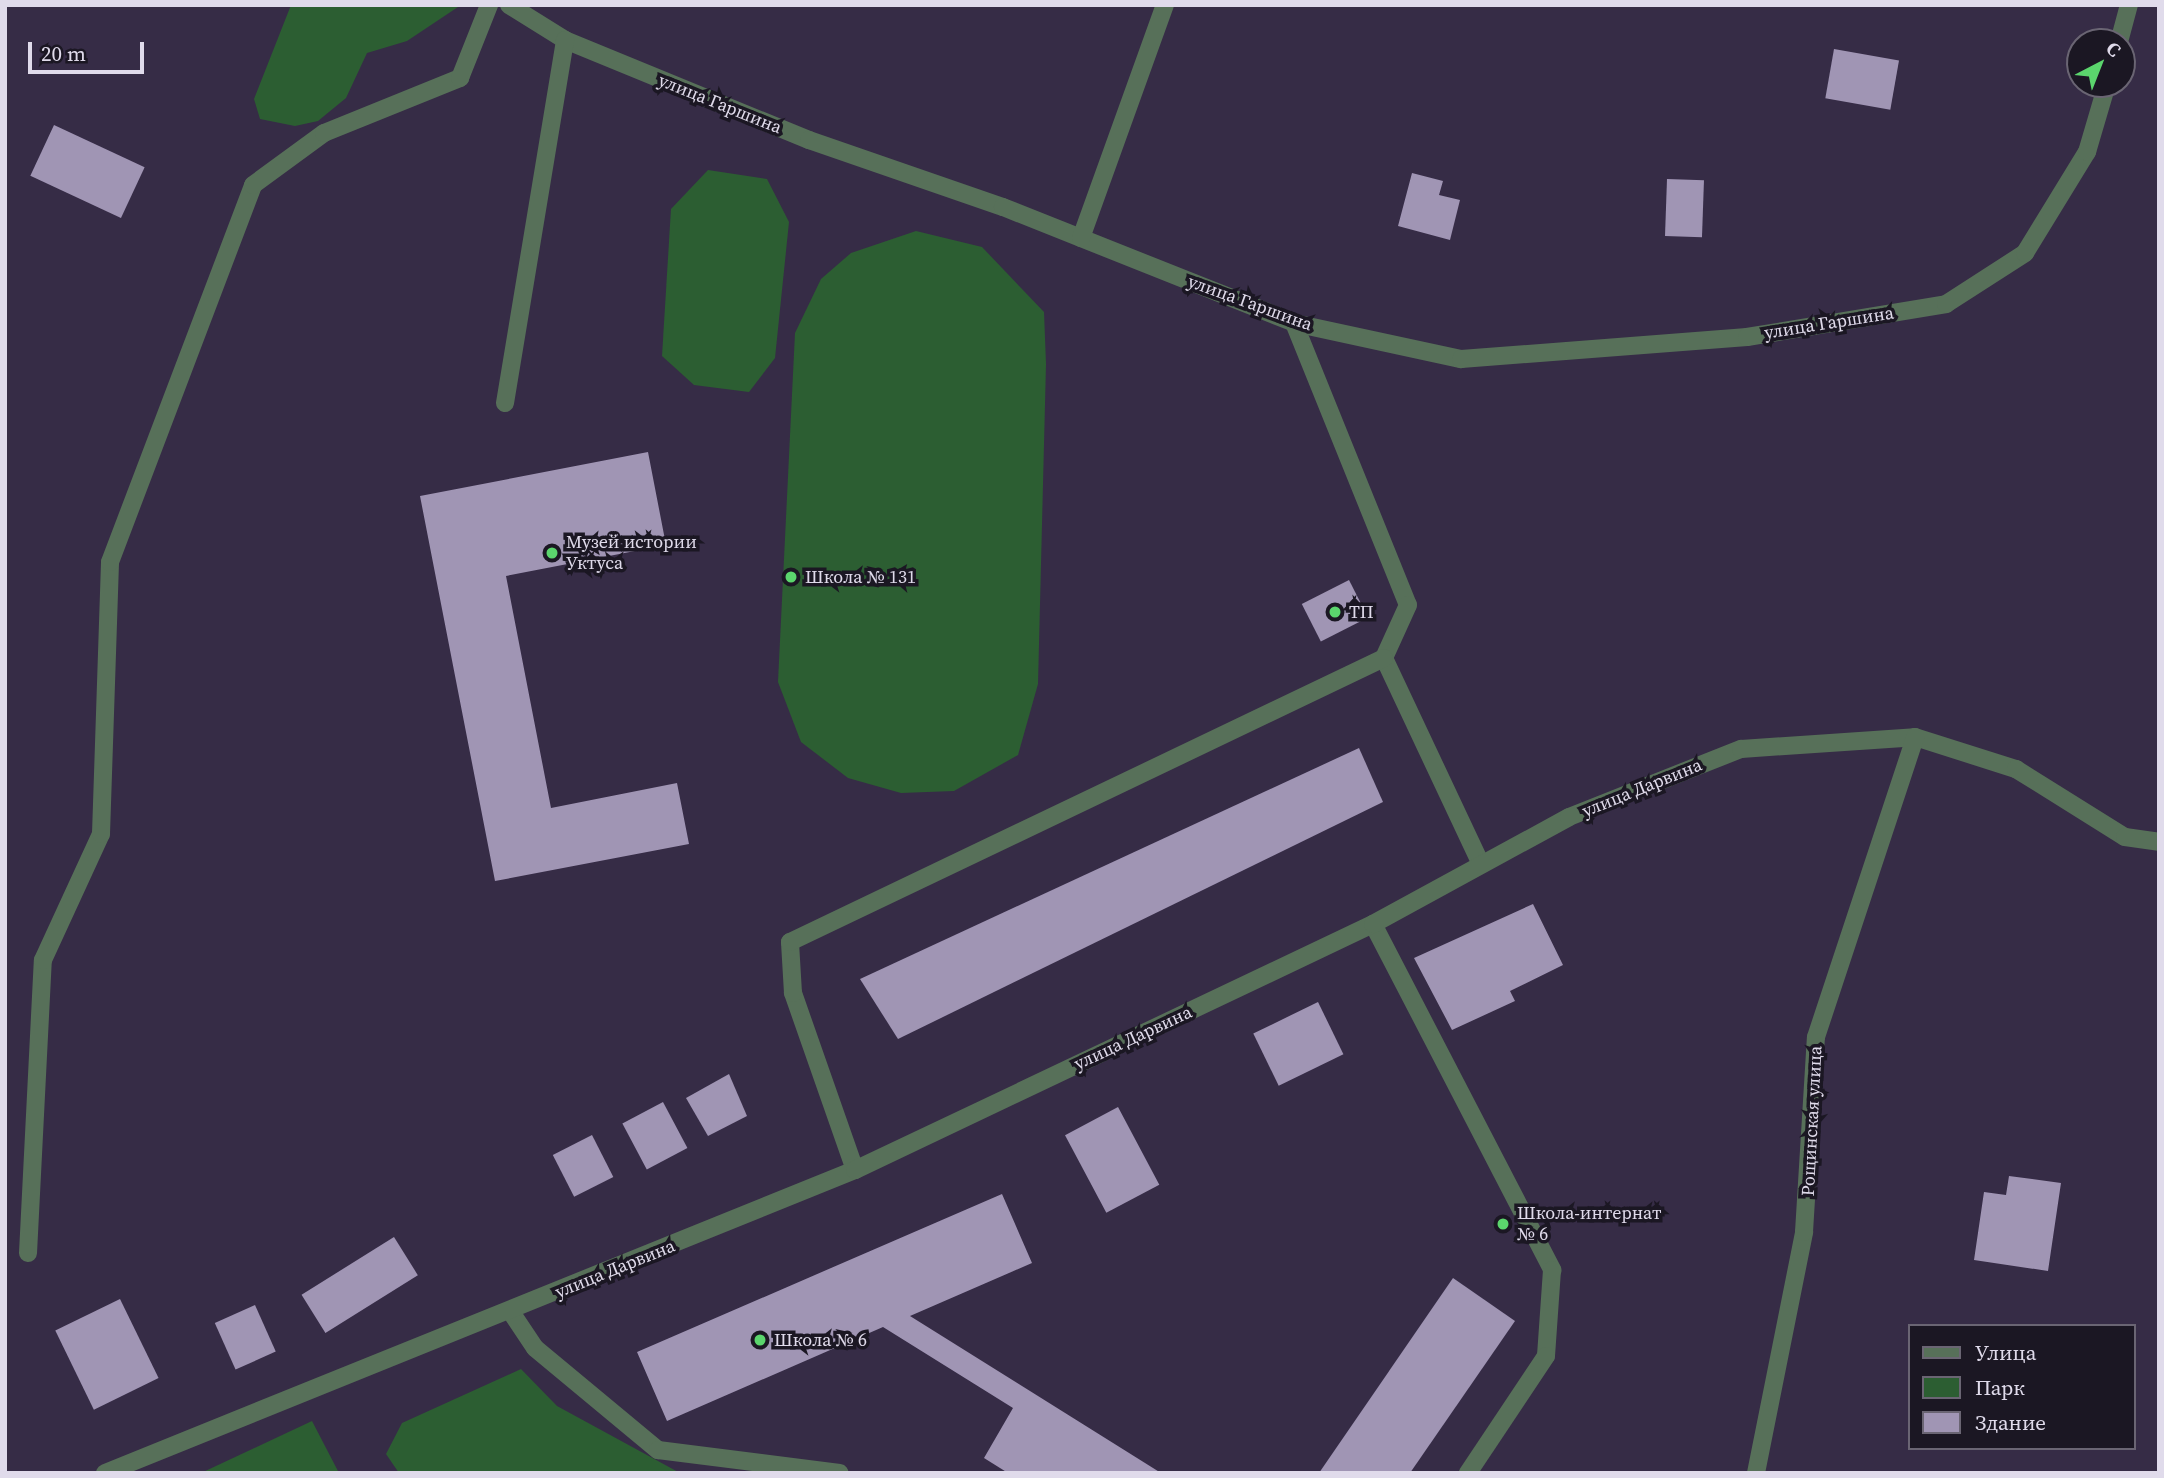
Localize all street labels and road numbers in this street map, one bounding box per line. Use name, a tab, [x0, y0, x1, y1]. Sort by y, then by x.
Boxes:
street label: улица Гаршина	[655, 69, 785, 139]
street label: улица Гаршина	[1185, 270, 1315, 336]
street label: улица Гаршина	[1763, 302, 1895, 344]
street label: улица Дарвина	[1579, 754, 1705, 822]
street label: улица Дарвина	[1071, 1001, 1195, 1075]
street label: Рощинская улица	[1797, 1045, 1827, 1197]
street label: улица Дарвина	[552, 1235, 678, 1303]

